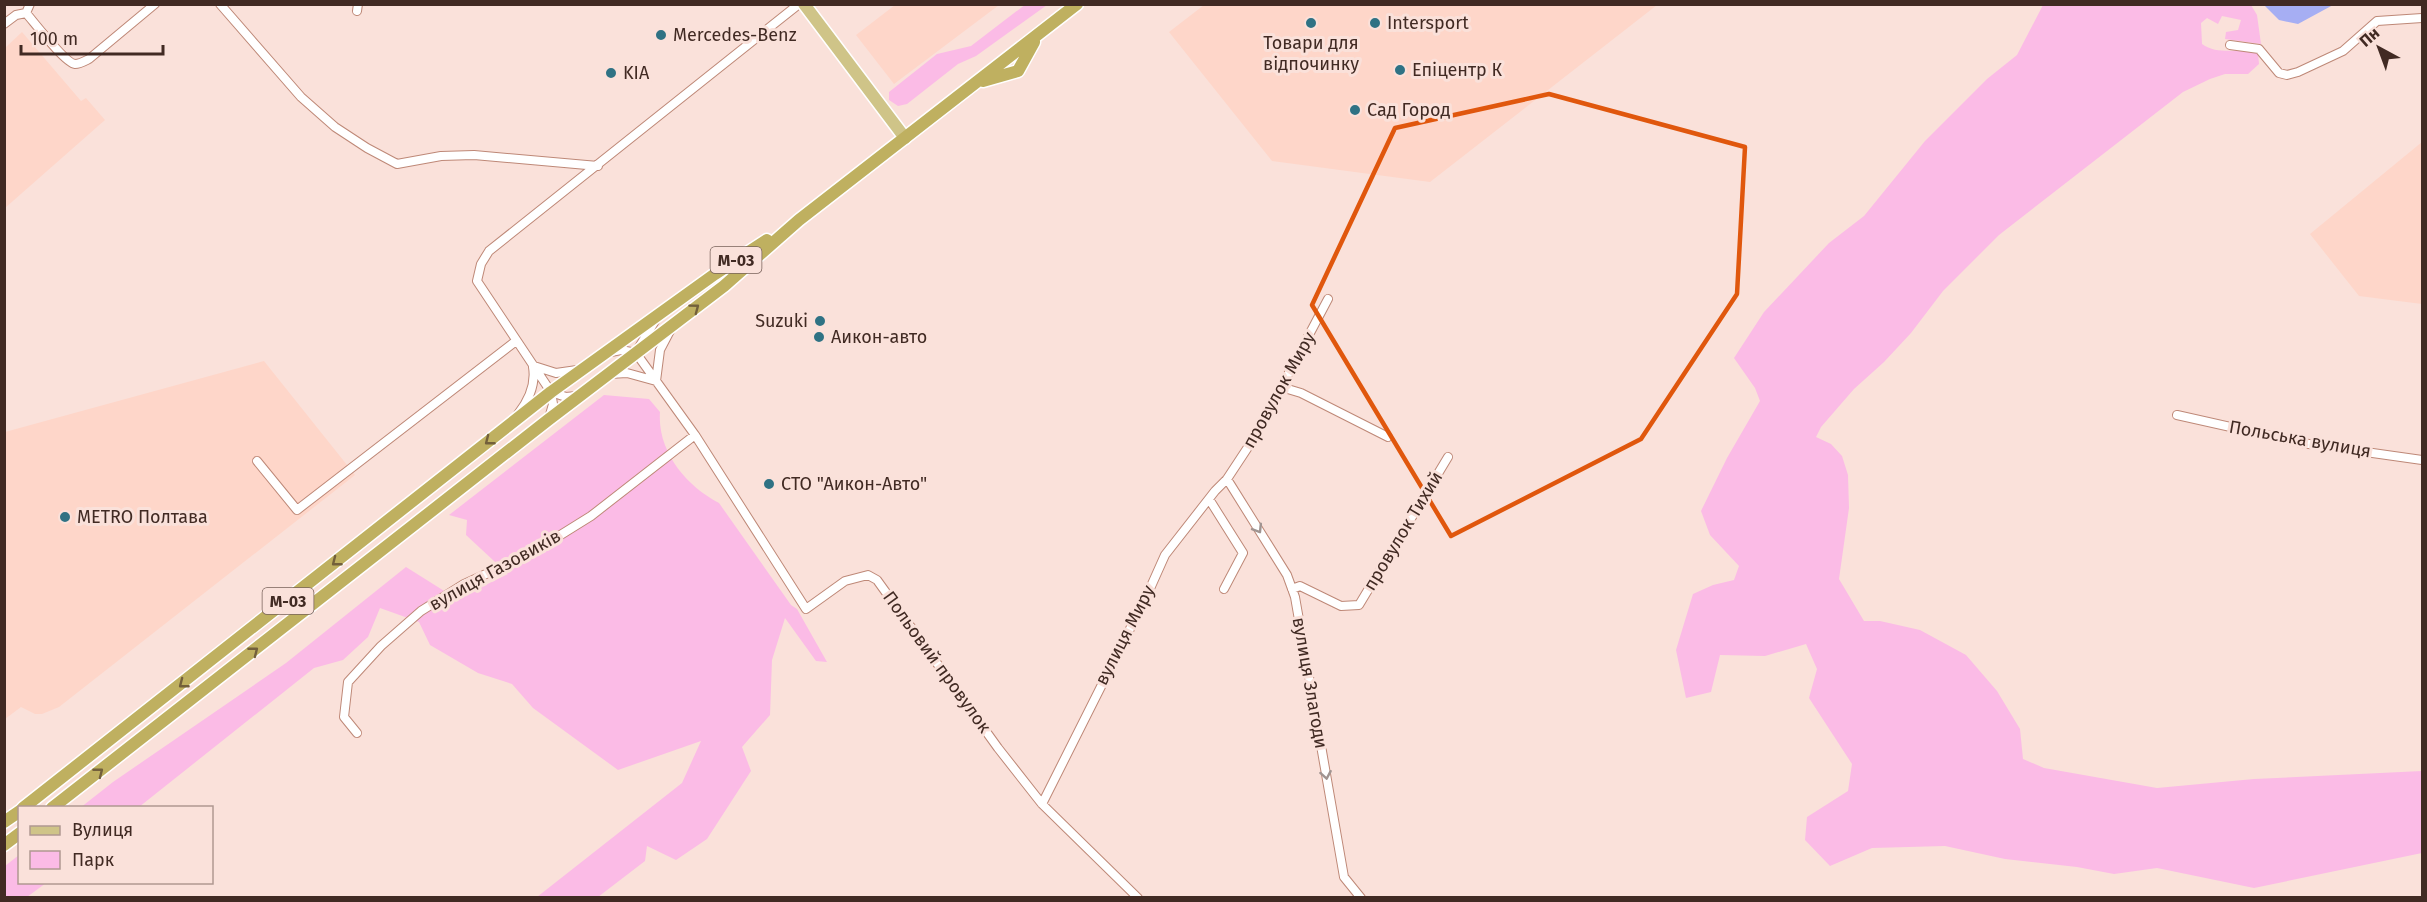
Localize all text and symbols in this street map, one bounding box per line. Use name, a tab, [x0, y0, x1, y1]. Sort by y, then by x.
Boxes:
place label: Intersport	[1387, 12, 1469, 34]
marker: Товари для відпочинку	[1304, 16, 1318, 30]
marker: Intersport	[1368, 16, 1382, 30]
scale bar	[21, 18, 164, 56]
north arrow	[2349, 18, 2409, 78]
text: Пн	[2356, 23, 2383, 51]
place label: Mercedes-Benz	[673, 24, 797, 46]
text: 100 m	[30, 28, 78, 50]
marker: Mercedes-Benz	[654, 28, 668, 42]
place label: Товари для відпочинку	[1263, 32, 1359, 75]
place label: Епіцентр К	[1412, 59, 1503, 81]
place label: KIA	[623, 62, 650, 84]
marker: Епіцентр К	[1393, 63, 1407, 77]
marker: KIA	[604, 66, 618, 80]
place label: Сад Город	[1367, 99, 1450, 121]
marker: Сад Город	[1348, 103, 1362, 117]
road number: М-03	[710, 247, 762, 273]
one-way arrow	[688, 305, 699, 316]
place label: Suzuki	[755, 310, 808, 332]
marker: Suzuki	[813, 314, 827, 328]
place label: Аикон-авто	[831, 326, 927, 348]
street label: провулок Миру	[1238, 328, 1320, 452]
marker: Аикон-авто	[812, 330, 826, 344]
street label: Польська вулиця	[2227, 416, 2373, 462]
one-way arrow	[484, 434, 495, 445]
street label: провулок Тихий	[1359, 467, 1447, 595]
place label: СТО "Аикон-Авто"	[781, 473, 927, 495]
marker: СТО "Аикон-Авто"	[762, 477, 776, 491]
place label: METRO Полтава	[77, 506, 208, 528]
marker: METRO Полтава	[58, 510, 72, 524]
one-way arrow	[1251, 522, 1262, 533]
street label: вулиця Газовиків	[425, 525, 565, 615]
one-way arrow	[332, 555, 343, 566]
street label: вулиця Миру	[1090, 581, 1160, 689]
street label: Польовий провулок	[878, 587, 996, 738]
road number: М-03	[262, 588, 314, 614]
street label: вулиця Злагоди	[1288, 616, 1332, 750]
one-way arrow	[247, 647, 258, 658]
one-way arrow	[179, 676, 190, 687]
one-way arrow	[92, 768, 103, 779]
one-way arrow	[1319, 769, 1332, 779]
legend	[18, 806, 213, 884]
text: Вулиця	[72, 819, 133, 841]
text: Парк	[72, 849, 115, 871]

